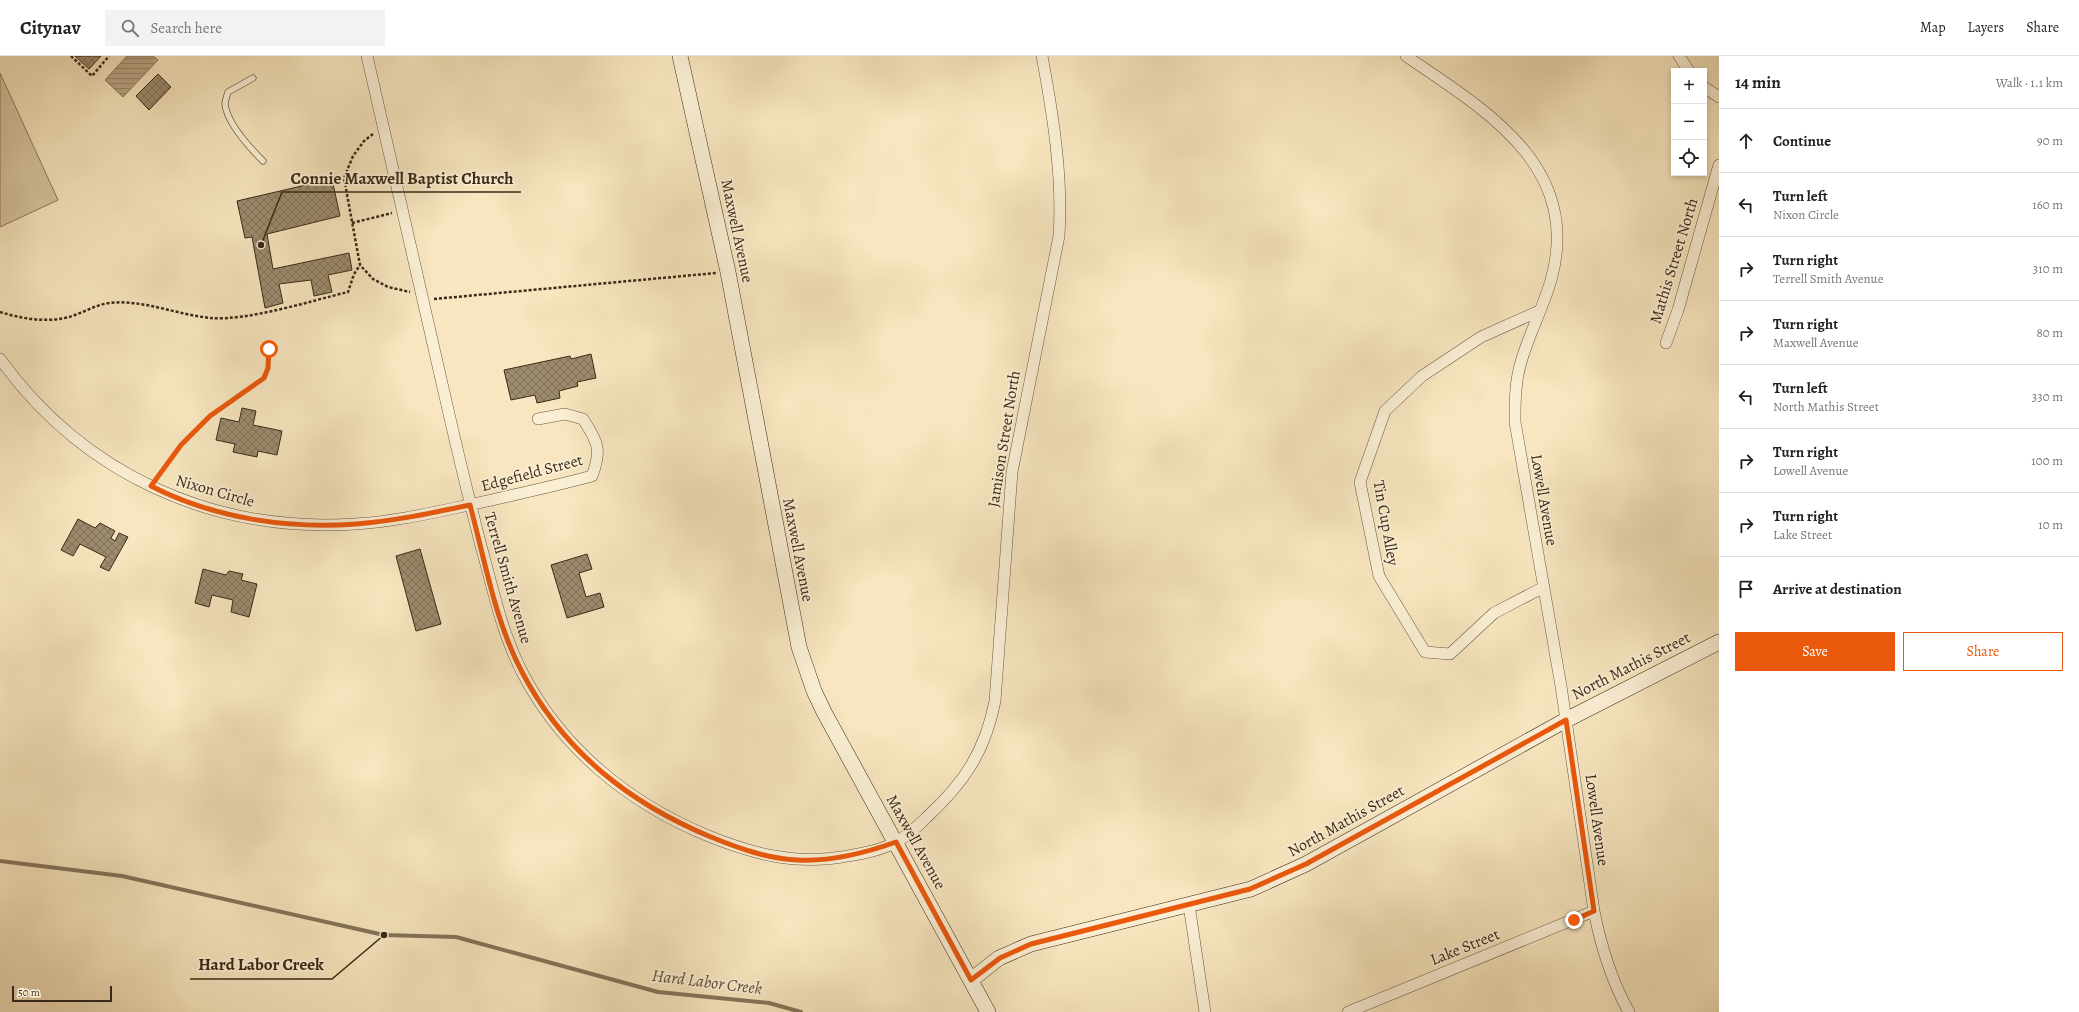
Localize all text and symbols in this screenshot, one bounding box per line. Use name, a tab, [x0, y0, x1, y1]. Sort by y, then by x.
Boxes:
search box	[105, 10, 385, 46]
text: Citynav	[20, 15, 81, 41]
icon: search	[119, 17, 141, 39]
text: Search here	[151, 18, 222, 38]
text: Map	[1920, 18, 1946, 37]
text: Layers	[1968, 18, 2004, 37]
text: Share	[2026, 18, 2059, 37]
map controls	[1671, 68, 1707, 176]
button: +	[1671, 68, 1707, 104]
text: 14 min	[1735, 71, 1781, 94]
text: Walk · 1.1 km	[1996, 74, 2063, 91]
button: −	[1671, 104, 1707, 140]
icon: ahead	[1735, 130, 1757, 152]
text: Continue	[1773, 131, 1831, 151]
text: 90 m	[2037, 132, 2063, 149]
button: locate	[1671, 140, 1707, 176]
callout: Connie Maxwell Baptist Church	[282, 163, 521, 192]
text: Connie Maxwell Baptist Church	[290, 167, 514, 190]
street label: Maxwell Avenue	[715, 177, 759, 285]
text: Turn left	[1773, 186, 1828, 206]
icon: left	[1735, 194, 1757, 216]
street label: Mathis Street North	[1644, 195, 1704, 327]
text: 160 m	[2032, 196, 2063, 213]
text: Nixon Circle	[1773, 206, 1839, 223]
text: Turn right	[1773, 250, 1838, 270]
icon: right	[1735, 258, 1757, 280]
text: 310 m	[2033, 260, 2063, 277]
text: Terrell Smith Avenue	[1773, 270, 1883, 287]
text: Turn right	[1773, 314, 1838, 334]
icon: right	[1735, 322, 1757, 344]
text: 80 m	[2036, 324, 2063, 341]
text: Maxwell Avenue	[1773, 334, 1859, 351]
route start	[260, 340, 278, 358]
street label: Jamison Street North	[982, 369, 1026, 509]
text: Turn left	[1773, 378, 1828, 398]
icon: left	[1735, 386, 1757, 408]
text: 330 m	[2032, 388, 2063, 405]
text: North Mathis Street	[1773, 398, 1879, 415]
text: Turn right	[1773, 442, 1838, 462]
street label: Edgefield Street	[479, 449, 585, 497]
icon: right	[1735, 450, 1757, 472]
street label: Lowell Avenue	[1525, 452, 1563, 548]
text: 100 m	[2031, 452, 2063, 469]
text: Lowell Avenue	[1773, 462, 1848, 479]
street label: Nixon Circle	[173, 469, 257, 513]
street label: Tin Cup Alley	[1368, 479, 1404, 568]
street label: Maxwell Avenue	[777, 496, 819, 604]
text: Turn right	[1773, 506, 1838, 526]
street label: Terrell Smith Avenue	[479, 510, 537, 646]
icon: right	[1735, 514, 1757, 536]
text: 10 m	[2038, 516, 2063, 533]
text: Lake Street	[1773, 526, 1832, 543]
icon: arrive	[1735, 578, 1757, 600]
text: Arrive at destination	[1773, 579, 1902, 599]
street label: North Mathis Street	[1568, 627, 1694, 705]
button: Save	[1735, 632, 1895, 671]
button: Share	[1903, 632, 2063, 671]
street label: Lowell Avenue	[1580, 773, 1614, 867]
street label: North Mathis Street	[1284, 780, 1408, 862]
street label: Maxwell Avenue	[881, 791, 951, 893]
route end	[1565, 911, 1583, 929]
street label: Lake Street	[1427, 923, 1503, 971]
callout: Hard Labor Creek	[190, 950, 332, 979]
text: Hard Labor Creek	[198, 953, 324, 976]
water label: Hard Labor Creek	[650, 964, 764, 1000]
scale bar	[12, 984, 112, 1003]
text: 50 m	[18, 985, 40, 1000]

